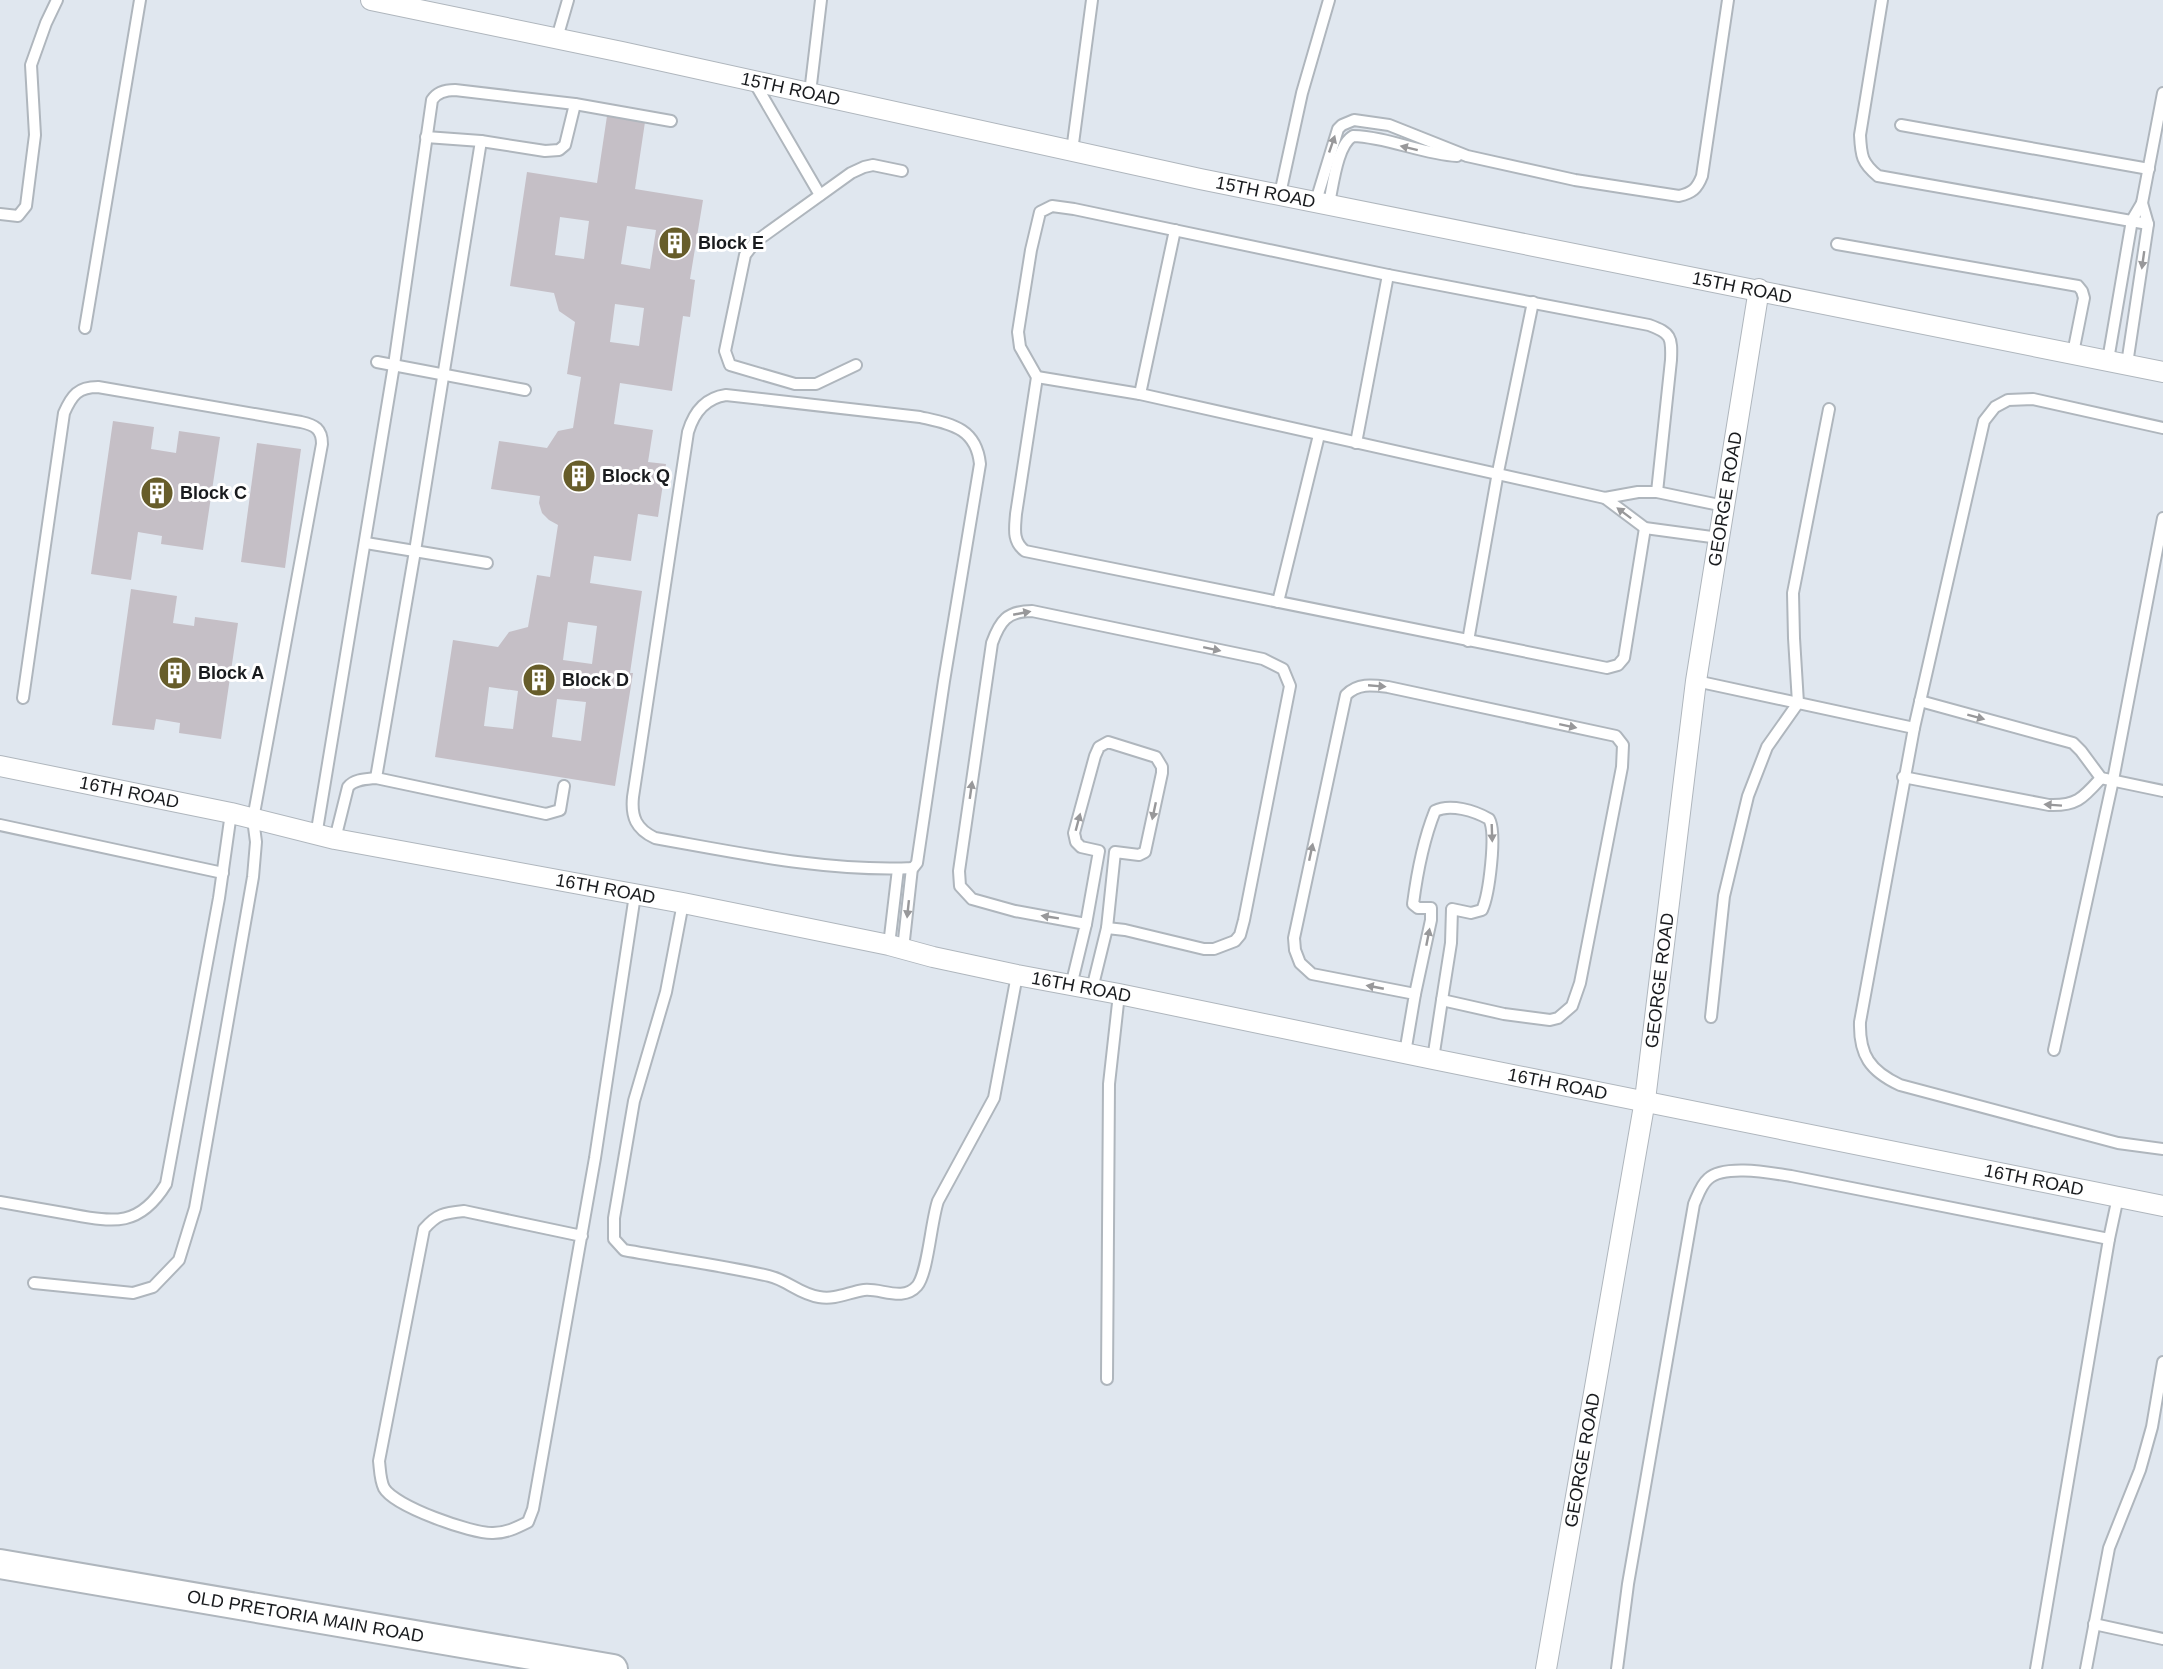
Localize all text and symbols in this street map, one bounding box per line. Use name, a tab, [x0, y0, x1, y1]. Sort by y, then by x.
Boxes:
street label: 15TH ROAD	[739, 68, 842, 110]
one-way arrow	[1328, 135, 1337, 153]
one-way arrow	[1400, 142, 1418, 152]
street label: 15TH ROAD	[1214, 172, 1317, 212]
building icon: Block E	[657, 225, 693, 261]
place label: Block E	[698, 233, 764, 253]
one-way arrow	[2138, 251, 2147, 270]
street label: 15TH ROAD	[1691, 268, 1794, 307]
street label: GEORGE ROAD	[1705, 430, 1746, 568]
building icon: Block Q	[561, 458, 597, 494]
place label: Block Q	[602, 466, 670, 486]
building icon: Block C	[139, 475, 175, 511]
place label: Block C	[180, 483, 247, 503]
one-way arrow	[1617, 507, 1632, 519]
one-way arrow	[1013, 608, 1032, 617]
one-way arrow	[1203, 644, 1222, 654]
building icon: Block A	[157, 655, 193, 691]
building icon: Block D	[521, 662, 557, 698]
place label: Block A	[198, 663, 264, 683]
place label: Block D	[562, 670, 629, 690]
one-way arrow	[1368, 681, 1387, 691]
one-way arrow	[1967, 713, 1985, 722]
one-way arrow	[1559, 722, 1578, 731]
street label: 16TH ROAD	[78, 772, 181, 812]
one-way arrow	[966, 780, 975, 799]
one-way arrow	[2043, 800, 2062, 809]
one-way arrow	[1149, 802, 1158, 821]
one-way arrow	[1073, 813, 1083, 831]
one-way arrow	[1487, 823, 1496, 842]
one-way arrow	[1307, 843, 1317, 861]
street label: 16TH ROAD	[554, 870, 657, 908]
one-way arrow	[903, 899, 913, 918]
one-way arrow	[1040, 912, 1059, 921]
street label: GEORGE ROAD	[1641, 912, 1678, 1049]
one-way arrow	[1424, 927, 1433, 946]
street label: 16TH ROAD	[1030, 968, 1133, 1006]
one-way arrow	[1365, 982, 1384, 991]
street label: 16TH ROAD	[1506, 1064, 1609, 1104]
street label: 16TH ROAD	[1982, 1160, 2086, 1200]
street label: GEORGE ROAD	[1561, 1391, 1604, 1529]
street label: OLD PRETORIA MAIN ROAD	[186, 1586, 425, 1646]

